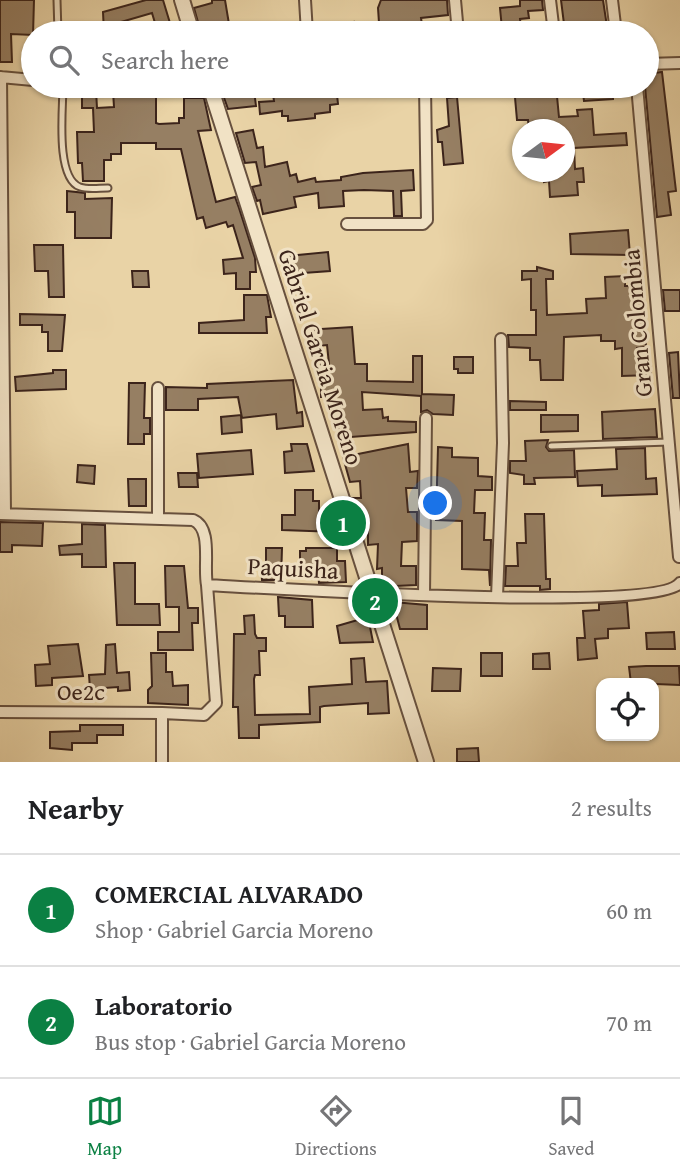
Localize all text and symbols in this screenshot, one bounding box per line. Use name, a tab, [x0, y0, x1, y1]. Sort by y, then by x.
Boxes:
search box	[21, 21, 659, 98]
text: Search here	[101, 40, 229, 79]
icon: search	[45, 41, 83, 79]
north arrow	[512, 119, 575, 182]
street label: Gabriel Garcia Moreno	[270, 244, 372, 470]
street label: Gran Colombia	[613, 247, 661, 398]
your location	[418, 486, 452, 520]
pin: 1	[320, 497, 366, 549]
street label: Paquisha	[247, 548, 340, 588]
pin: 2	[352, 575, 398, 627]
street label: Oe2c	[57, 674, 105, 709]
map controls	[596, 678, 659, 741]
button: locate	[596, 678, 659, 741]
text: Nearby	[28, 786, 124, 830]
text: 2 results	[571, 791, 652, 824]
text: COMERCIAL ALVARADO	[95, 874, 363, 913]
text: 1	[45, 894, 57, 927]
text: 60 m	[606, 894, 652, 927]
text: Shop · Gabriel Garcia Moreno	[95, 913, 373, 946]
text: Laboratorio	[95, 986, 232, 1025]
text: 2	[45, 1006, 57, 1039]
text: 70 m	[606, 1006, 652, 1039]
text: Bus stop · Gabriel Garcia Moreno	[95, 1025, 406, 1058]
tab: Map	[86, 1092, 124, 1162]
tab: Directions	[295, 1092, 377, 1162]
tab: Saved	[548, 1092, 594, 1162]

